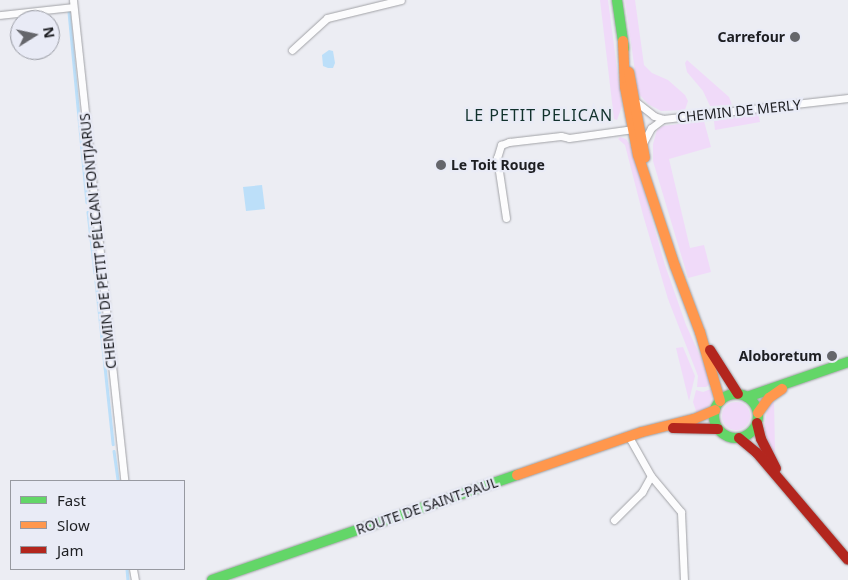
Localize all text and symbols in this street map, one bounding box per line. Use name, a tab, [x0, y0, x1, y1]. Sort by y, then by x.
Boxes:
north arrow	[10, 10, 60, 60]
text: N	[39, 25, 60, 40]
place label: Carrefour	[718, 29, 785, 45]
marker: Carrefour	[789, 31, 801, 43]
street label: CHEMIN DE MERLY	[676, 96, 802, 126]
district label: LE PETIT PELICAN	[463, 105, 615, 125]
street label: CHEMIN DE PETIT PÉLICAN FONTJARUS	[76, 112, 120, 370]
place label: Le Toit Rouge	[451, 157, 545, 173]
marker: Le Toit Rouge	[435, 159, 447, 171]
place label: Aloboretum	[739, 348, 822, 364]
marker: Aloboretum	[826, 350, 838, 362]
street label: ROUTE DE SAINT-PAUL	[354, 474, 500, 538]
legend	[10, 480, 185, 570]
text: Fast	[57, 490, 86, 510]
text: Slow	[57, 515, 90, 535]
text: Jam	[57, 540, 84, 560]

